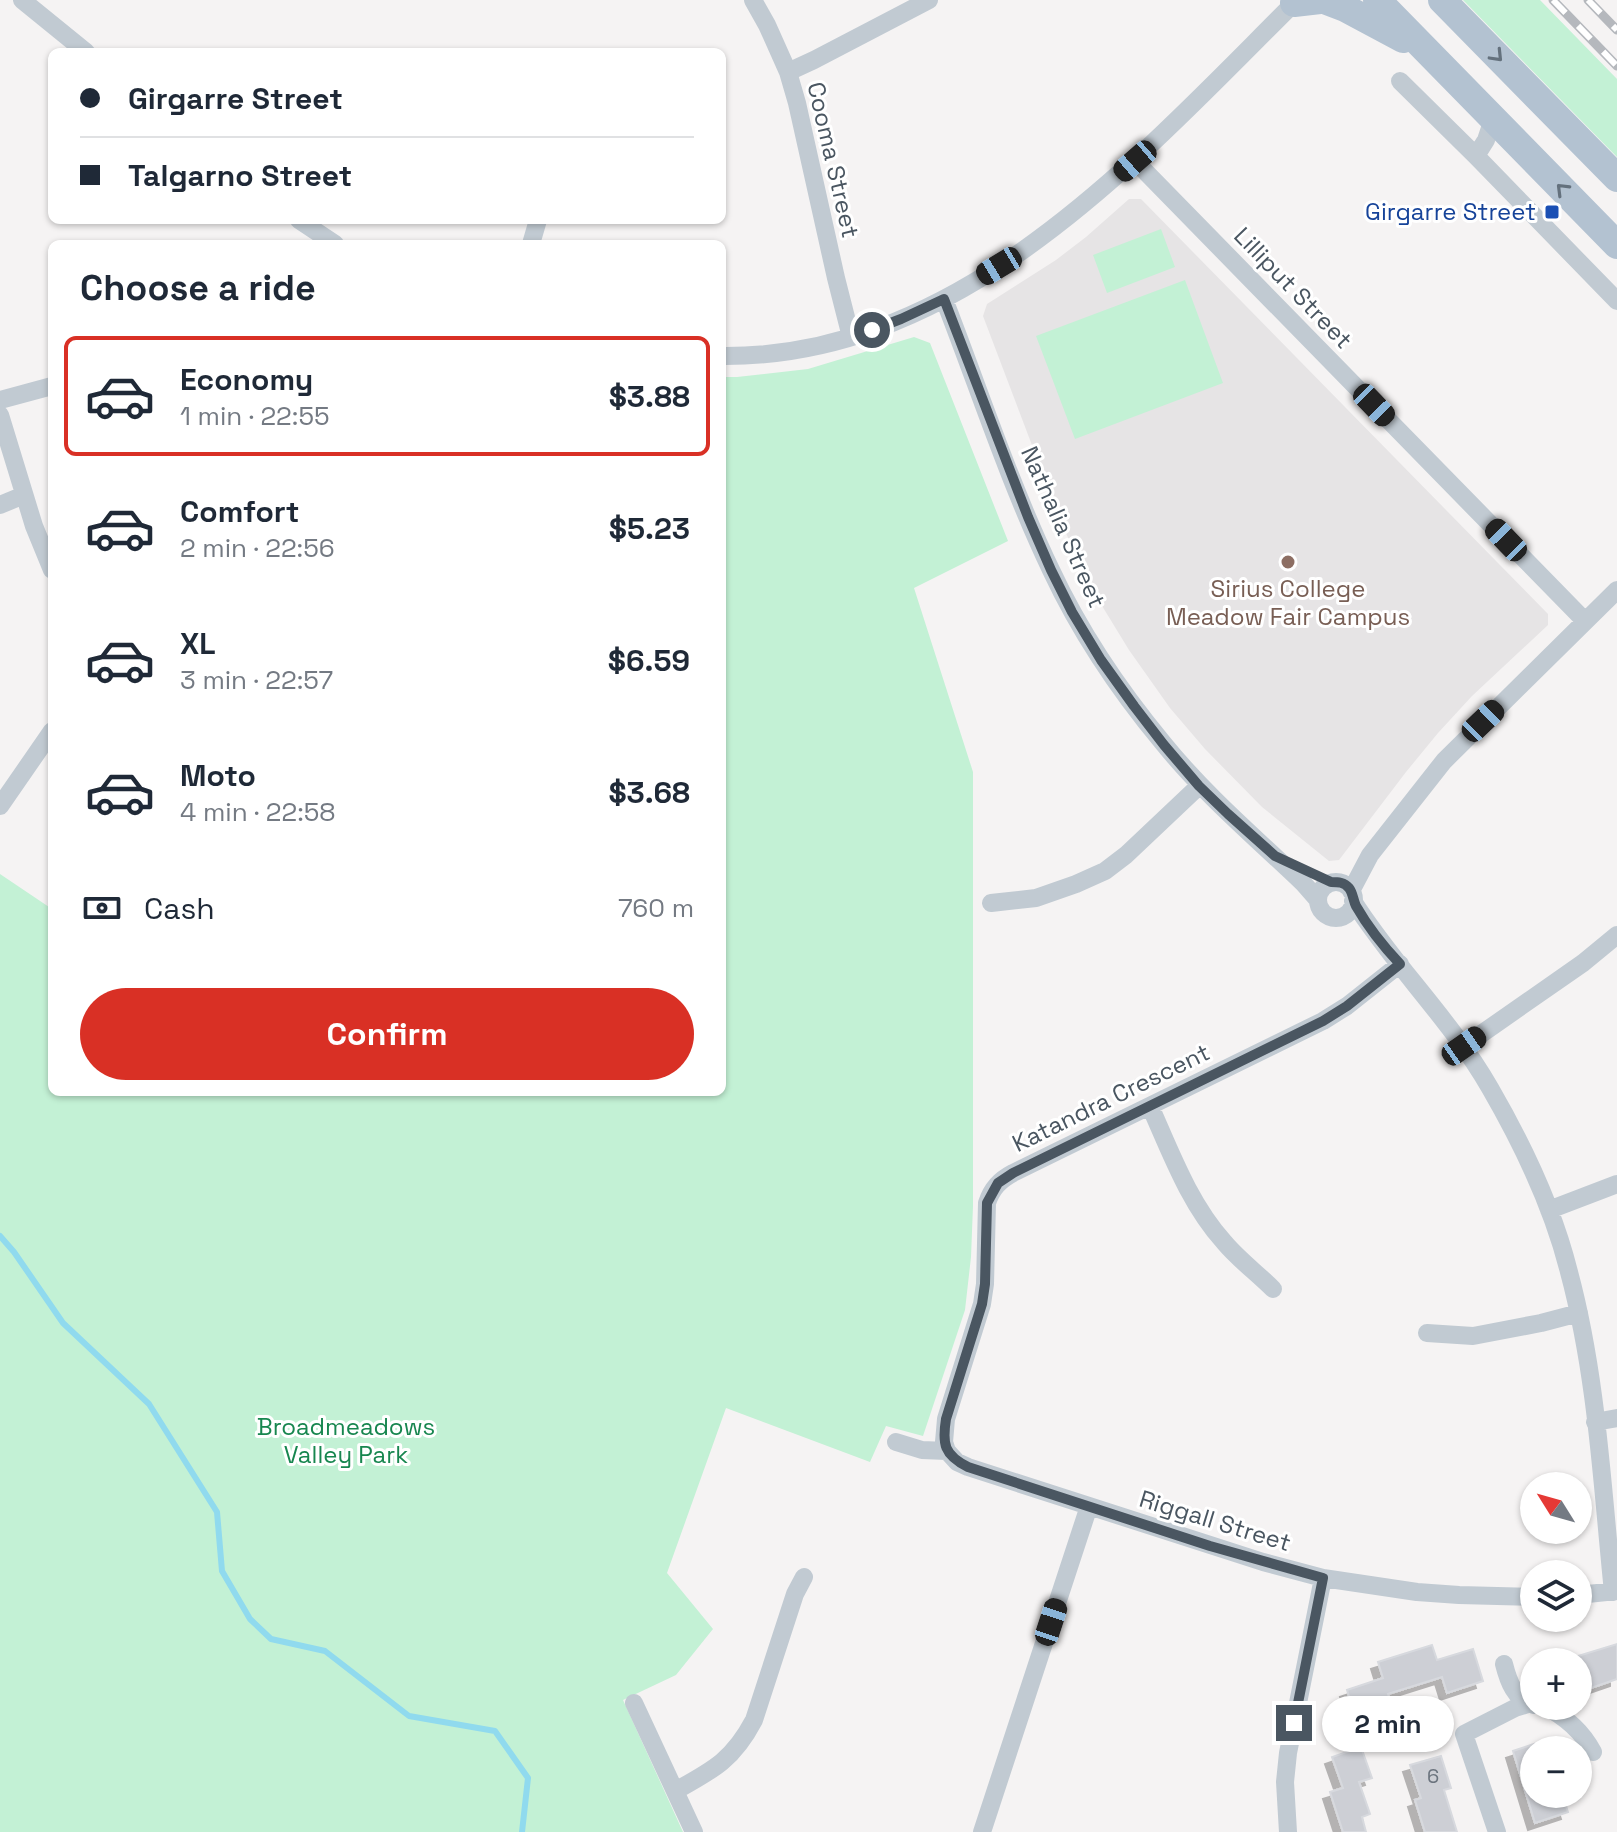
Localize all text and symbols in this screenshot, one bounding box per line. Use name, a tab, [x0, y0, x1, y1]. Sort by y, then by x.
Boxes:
one-way arrow	[1488, 47, 1502, 61]
text: Girgarre Street	[128, 79, 343, 118]
street label: Cooma Street	[800, 79, 866, 241]
car	[1109, 136, 1161, 186]
text: Talgarno Street	[128, 156, 352, 195]
one-way arrow	[1557, 184, 1571, 198]
place label: Girgarre Street	[1365, 196, 1536, 227]
marker: Girgarre Street	[1543, 203, 1561, 221]
street label: Lilliput Street	[1228, 220, 1359, 355]
car	[972, 243, 1026, 289]
text: Choose a ride	[80, 265, 316, 311]
route start	[854, 312, 890, 348]
icon: car	[84, 360, 156, 432]
text: Economy	[180, 360, 313, 399]
text: $3.88	[609, 377, 690, 416]
car	[1349, 379, 1399, 431]
text: 1 min · 22:55	[180, 399, 330, 433]
street label: Nathalia Street	[1014, 441, 1113, 612]
icon: car	[84, 492, 156, 564]
text: Comfort	[180, 492, 299, 531]
text: $5.23	[609, 509, 690, 548]
car	[1481, 514, 1531, 566]
text: 2 min · 22:56	[180, 531, 335, 565]
marker: Sirius College Meadow Fair Campus	[1279, 553, 1297, 571]
place label: Sirius College Meadow Fair Campus	[1166, 573, 1410, 632]
icon: car	[84, 624, 156, 696]
text: XL	[180, 624, 216, 663]
text: $6.59	[608, 641, 690, 680]
text: 3 min · 22:57	[180, 663, 333, 697]
car	[1457, 696, 1509, 746]
icon: car	[84, 756, 156, 828]
text: Moto	[180, 756, 256, 795]
text: $3.68	[608, 773, 690, 812]
text: 4 min · 22:58	[180, 795, 336, 829]
icon: cash	[80, 886, 124, 930]
text: Cash	[144, 889, 215, 928]
text: 760 m	[618, 891, 694, 925]
button: Confirm	[80, 988, 694, 1080]
car	[1437, 1022, 1491, 1070]
street label: Katandra Crescent	[1007, 1036, 1215, 1159]
park label: Broadmeadows Valley Park	[257, 1411, 435, 1470]
north arrow	[1520, 1472, 1592, 1544]
map controls	[1520, 1472, 1592, 1808]
street label: Riggall Street	[1136, 1483, 1295, 1558]
button: layers	[1520, 1560, 1592, 1632]
car	[1032, 1595, 1070, 1649]
button: +	[1520, 1648, 1592, 1720]
callout: 2 min	[1322, 1695, 1454, 1751]
route end	[1276, 1705, 1312, 1741]
text: 2 min	[1354, 1707, 1422, 1741]
button: −	[1520, 1736, 1592, 1808]
house number: 6	[1427, 1763, 1439, 1789]

